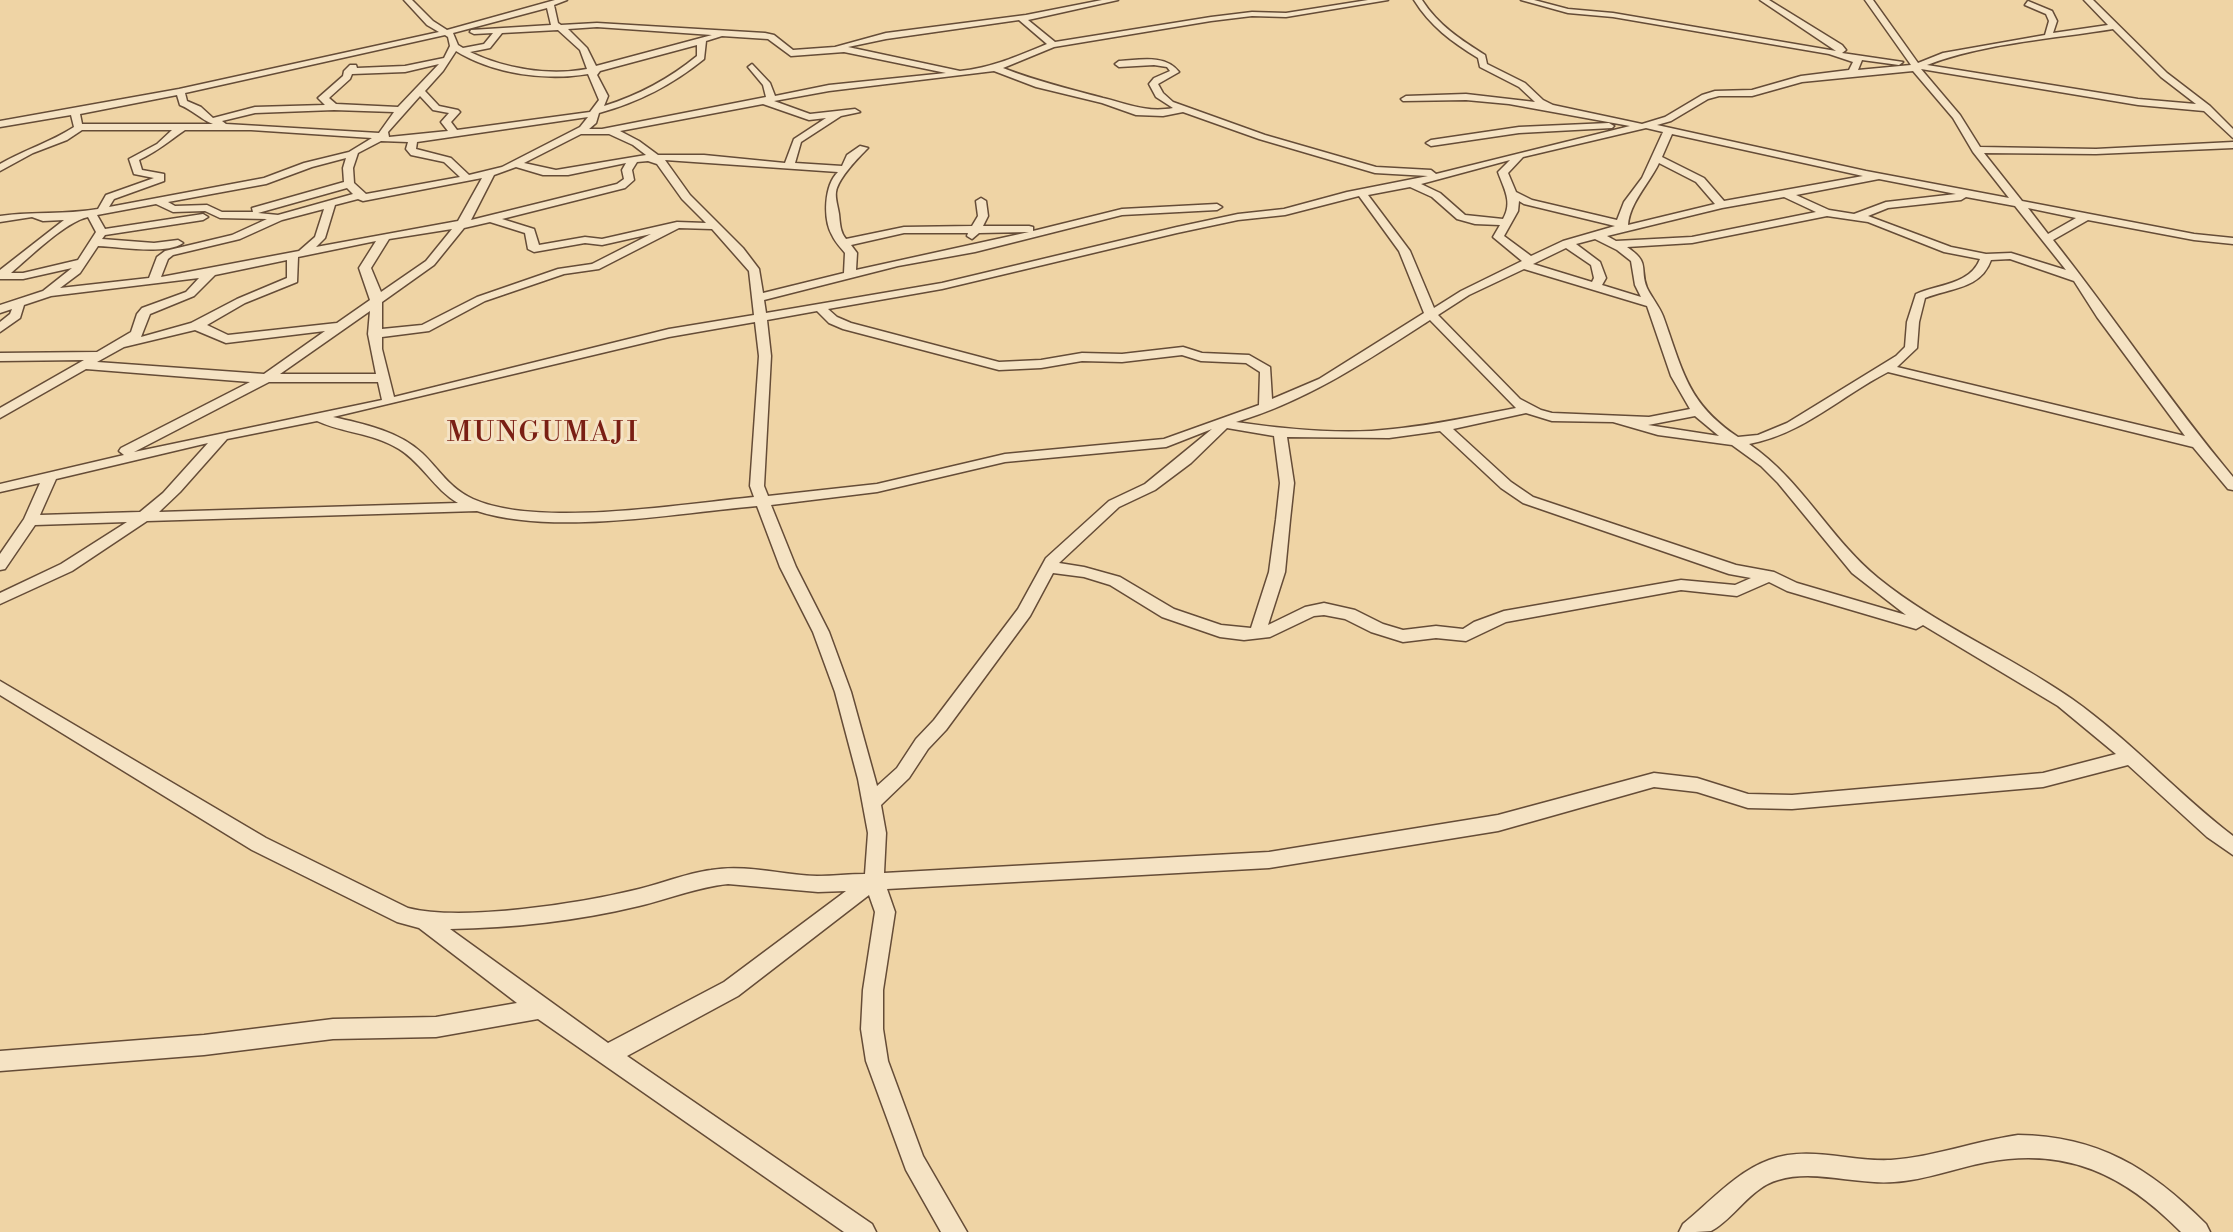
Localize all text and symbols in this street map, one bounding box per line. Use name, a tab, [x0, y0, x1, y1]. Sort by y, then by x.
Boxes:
district label: MUNGUMAJI	[448, 417, 638, 451]

